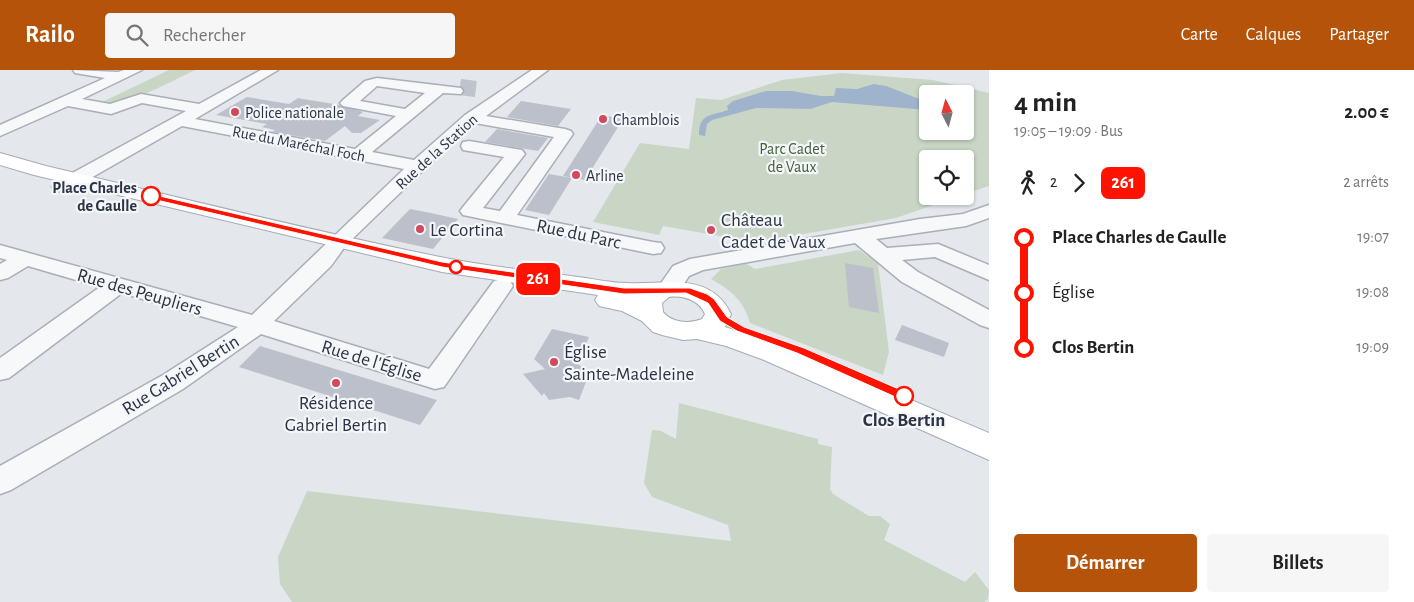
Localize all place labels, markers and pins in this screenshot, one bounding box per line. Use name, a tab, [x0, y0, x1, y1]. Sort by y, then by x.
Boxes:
place label: Police nationale	[245, 105, 344, 121]
marker: Police nationale	[229, 106, 241, 118]
place label: Chamblois	[613, 112, 680, 128]
marker: Chamblois	[597, 113, 609, 125]
place label: Arline	[586, 168, 624, 184]
marker: Arline	[570, 169, 582, 181]
place label: Place Charles de Gaulle	[52, 180, 137, 214]
marker: Place Charles de Gaulle	[141, 186, 161, 206]
place label: Château Cadet de Vaux	[721, 211, 826, 252]
place label: Le Cortina	[430, 221, 504, 240]
marker: Le Cortina	[414, 223, 426, 235]
marker: Château Cadet de Vaux	[705, 224, 717, 236]
unlabelled marker	[449, 260, 463, 274]
place label: Église Sainte-Madeleine	[564, 341, 694, 384]
marker: Église Sainte-Madeleine	[548, 356, 560, 368]
marker: Résidence Gabriel Bertin	[330, 377, 342, 389]
marker: Clos Bertin	[894, 386, 914, 406]
place label: Résidence Gabriel Bertin	[285, 394, 387, 435]
place label: Clos Bertin	[863, 411, 945, 430]

